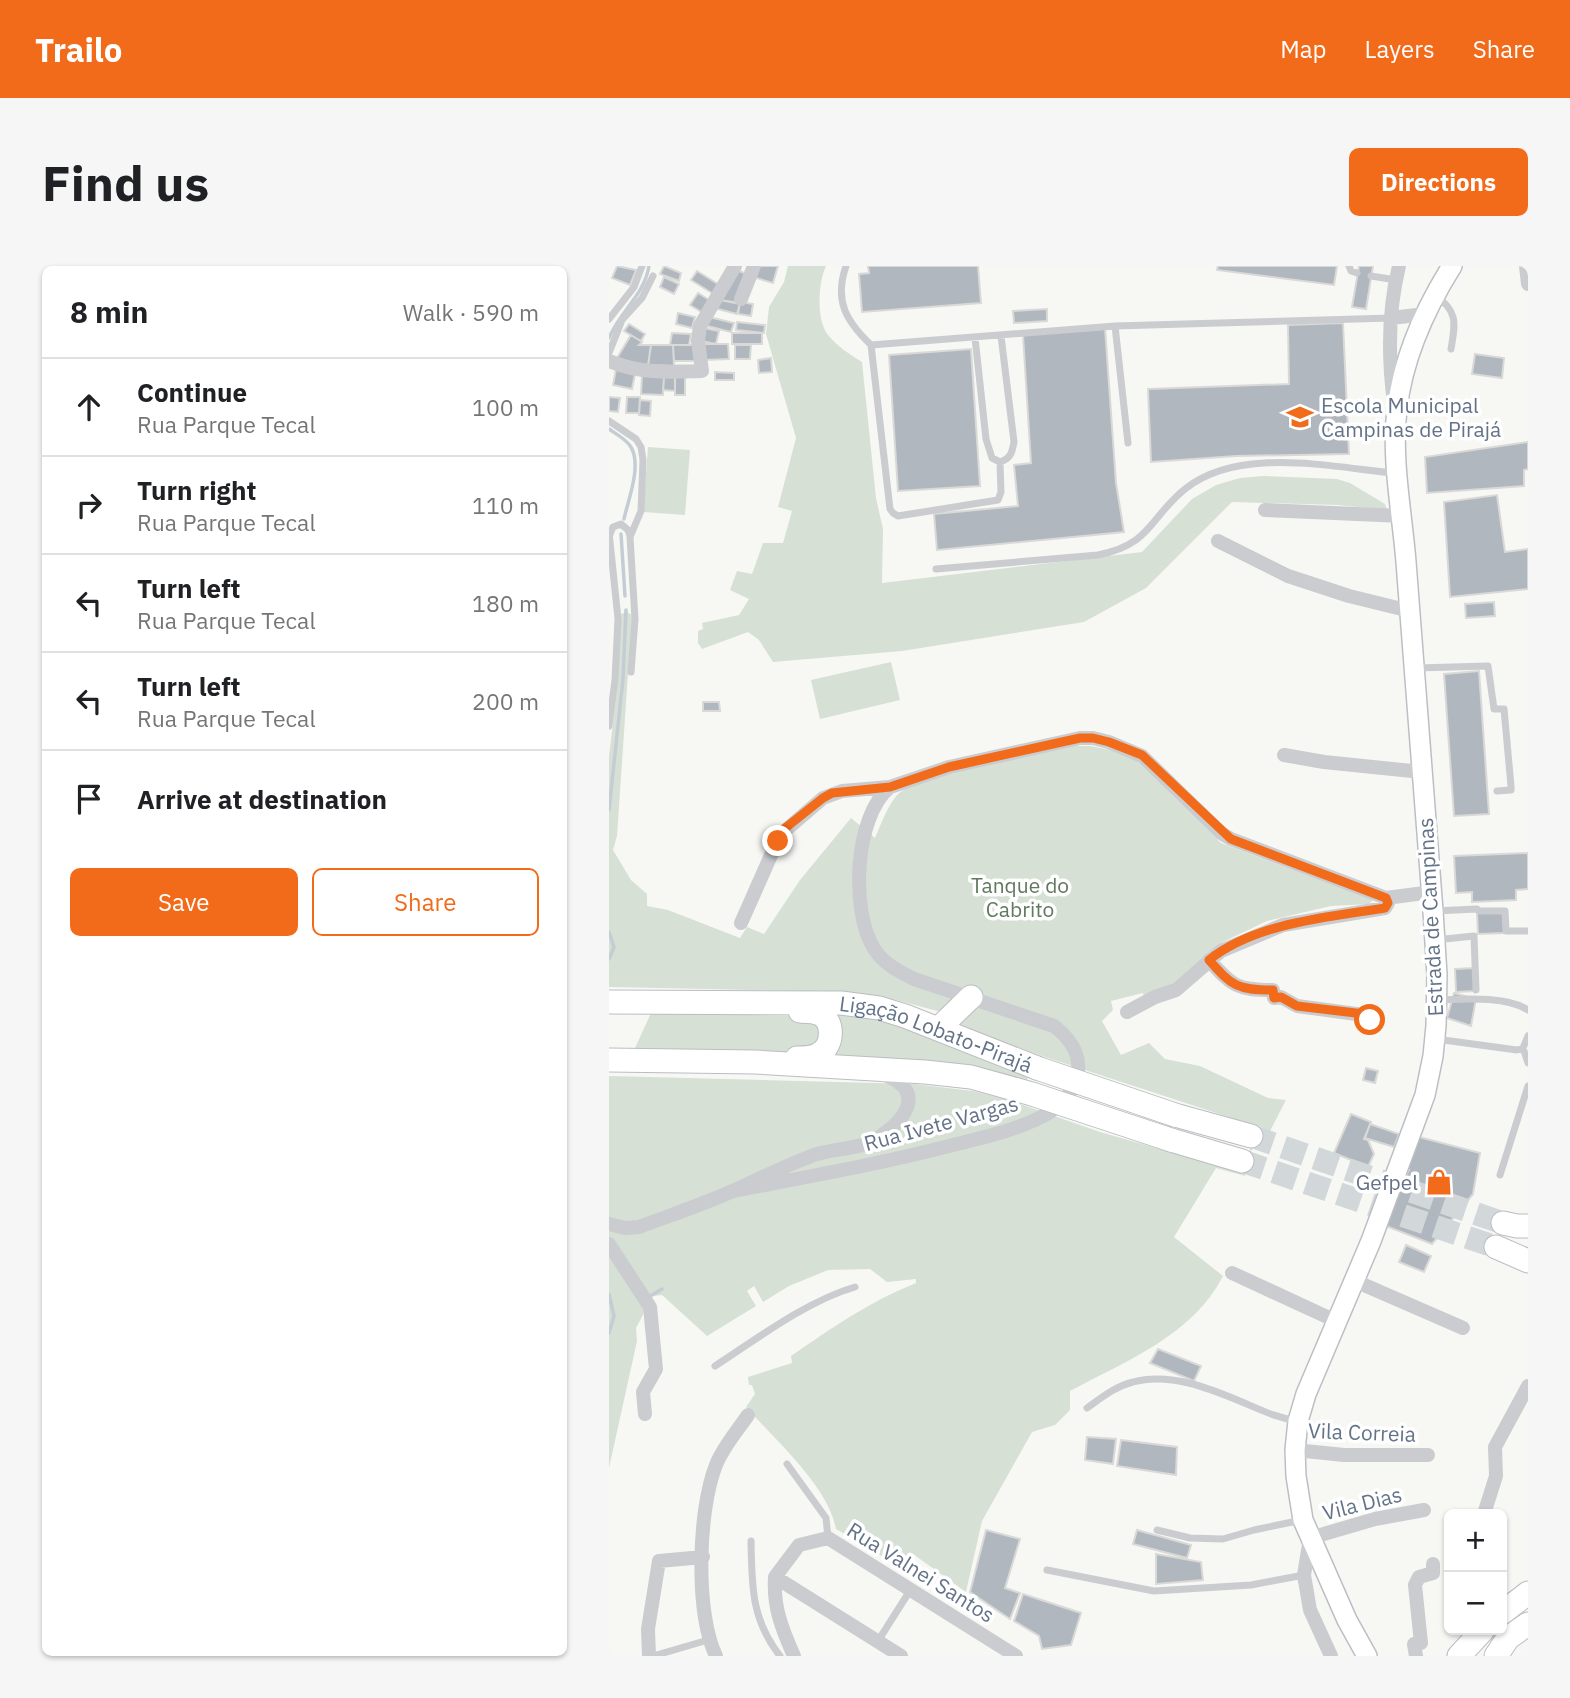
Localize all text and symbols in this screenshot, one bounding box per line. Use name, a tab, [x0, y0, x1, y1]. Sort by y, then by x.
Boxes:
text: Trailo	[35, 28, 122, 71]
text: Map	[1280, 33, 1327, 65]
text: Layers	[1365, 33, 1435, 65]
text: Share	[1473, 33, 1535, 65]
button: Directions	[1349, 148, 1528, 216]
text: Find us	[42, 151, 209, 214]
text: 8 min	[70, 292, 148, 331]
text: Walk · 590 m	[403, 297, 539, 327]
text: Continue	[137, 375, 247, 409]
icon: ahead	[70, 388, 108, 426]
place label: Escola Municipal Campinas de Pirajá	[1321, 391, 1501, 443]
text: 100 m	[472, 392, 539, 422]
school or university icon: Escola Municipal Campinas de Pirajá	[1285, 402, 1315, 432]
text: Rua Parque Tecal	[137, 409, 316, 439]
text: Turn right	[137, 473, 256, 507]
icon: right	[70, 486, 108, 524]
text: 110 m	[472, 490, 539, 520]
text: Rua Parque Tecal	[137, 507, 316, 537]
text: Turn left	[137, 571, 240, 605]
icon: left	[70, 584, 108, 622]
text: 180 m	[472, 588, 539, 618]
text: Rua Parque Tecal	[137, 605, 316, 635]
text: Turn left	[137, 669, 240, 703]
icon: left	[70, 682, 108, 720]
text: 200 m	[472, 686, 539, 716]
text: Rua Parque Tecal	[137, 703, 316, 733]
icon: arrive	[70, 780, 108, 818]
text: Arrive at destination	[137, 782, 387, 816]
street label: Estrada de Campinas	[1411, 817, 1449, 1017]
route end	[762, 825, 793, 856]
button: Save	[70, 868, 298, 936]
button: Share	[312, 868, 539, 936]
park label: Tanque do Cabrito	[971, 871, 1069, 923]
street label: Ligação Lobato-Pirajá	[838, 989, 1037, 1079]
route start	[1354, 1004, 1385, 1035]
street label: Rua Ivete Vargas	[861, 1089, 1021, 1157]
shop icon: Gefpel	[1424, 1167, 1454, 1197]
place label: Gefpel	[1356, 1168, 1418, 1196]
street label: Vila Correia	[1308, 1416, 1416, 1448]
street label: Vila Dias	[1319, 1480, 1405, 1526]
map controls	[1444, 1509, 1507, 1635]
button: +	[1444, 1509, 1507, 1572]
street label: Rua Valnei Santos	[842, 1515, 1000, 1629]
button: −	[1444, 1572, 1507, 1635]

